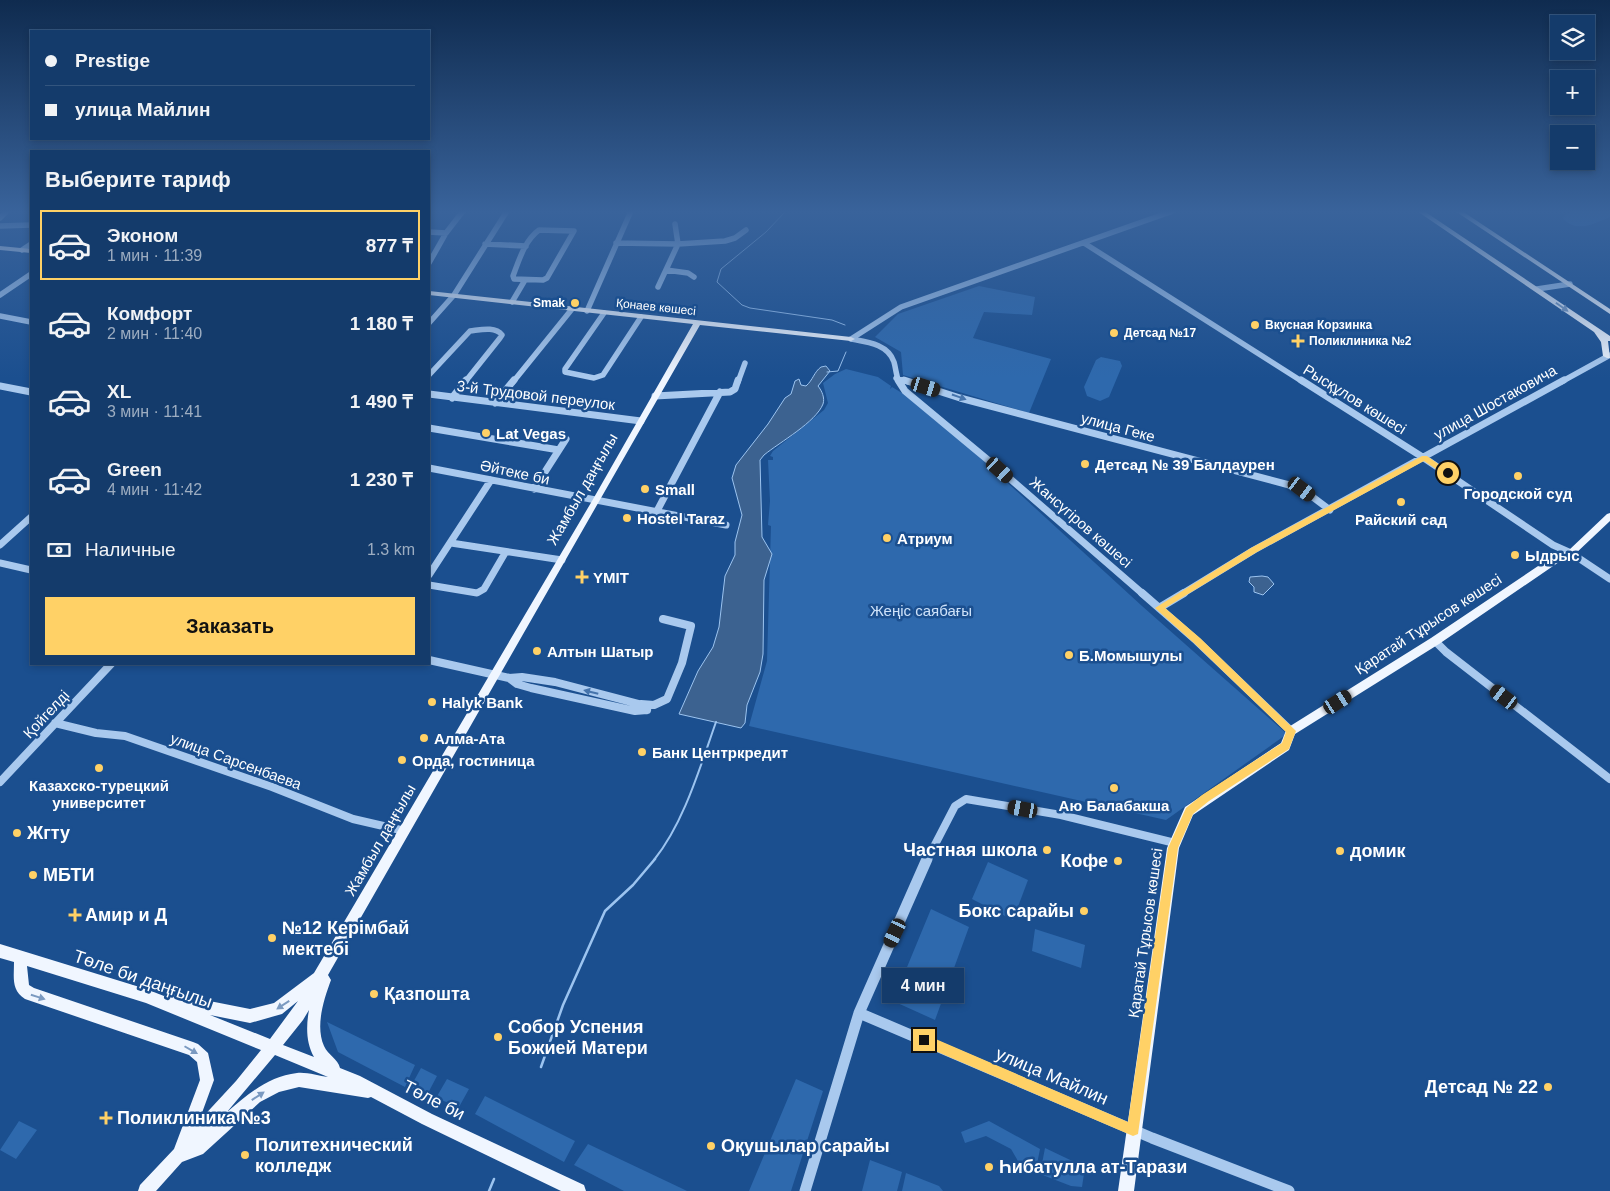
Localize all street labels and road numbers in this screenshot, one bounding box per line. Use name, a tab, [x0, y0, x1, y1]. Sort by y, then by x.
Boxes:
street label: Қонаев көшесі	[615, 296, 697, 318]
street label: Рысқұлов көшесі	[1301, 361, 1409, 437]
street label: улица Шостаковича	[1431, 361, 1560, 443]
street label: 3-й Трудовой переулок	[456, 377, 616, 413]
street label: улица Геке	[1079, 409, 1157, 445]
street label: Жамбыл даңғылы	[543, 430, 621, 548]
street label: Әйтеке би	[479, 456, 551, 488]
street label: Жансүгіров көшесі	[1027, 473, 1135, 571]
street label: Қаратай Тұрысов көшесі	[1352, 570, 1504, 678]
street label: Қойгелді	[20, 687, 72, 741]
street label: улица Сарсенбаева	[168, 729, 304, 793]
street label: Жамбыл даңғылы	[341, 781, 419, 899]
street label: Қаратай Тұрысов көшесі	[1125, 847, 1165, 1019]
street label: Төле би даңғылы	[71, 946, 215, 1012]
street label: улица Майлин	[993, 1043, 1111, 1109]
street label: Төле би	[400, 1076, 468, 1124]

